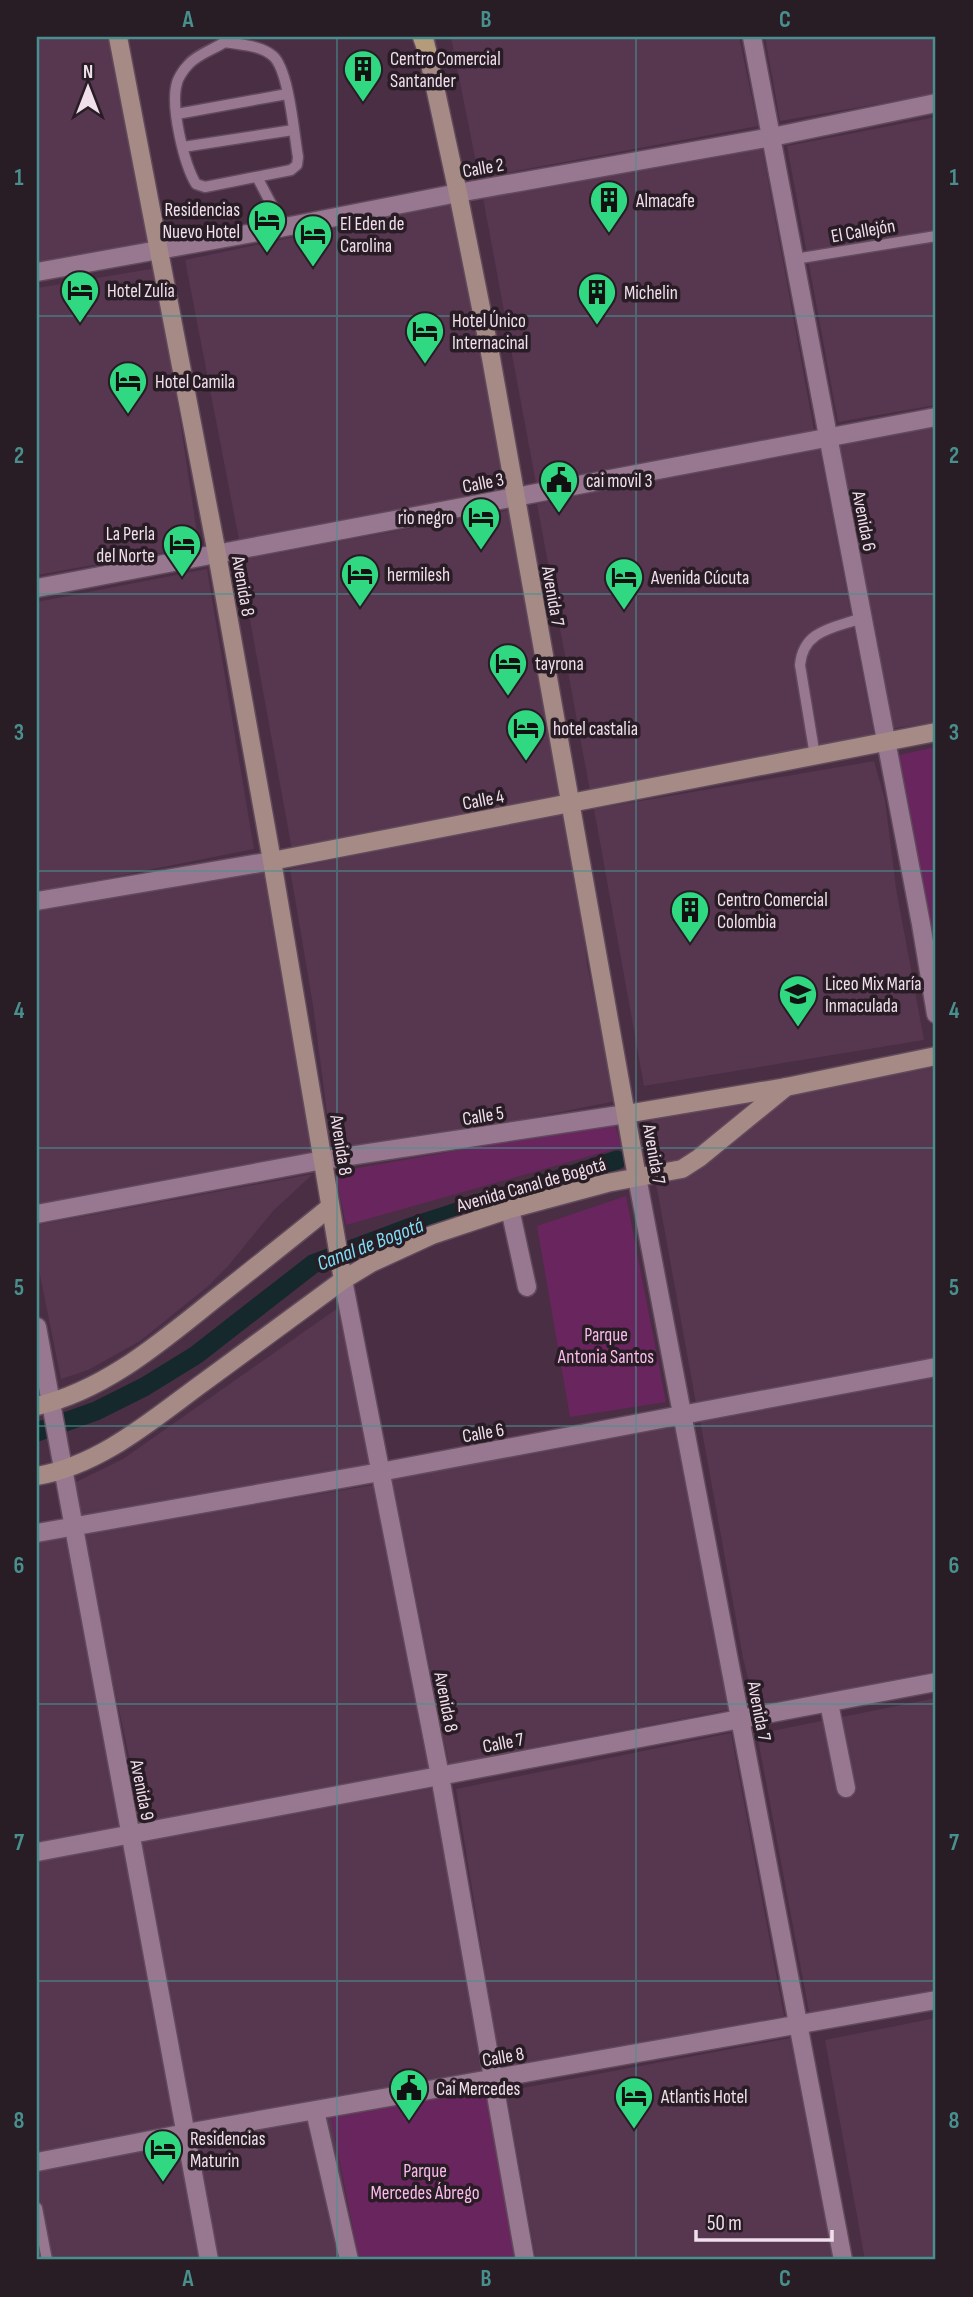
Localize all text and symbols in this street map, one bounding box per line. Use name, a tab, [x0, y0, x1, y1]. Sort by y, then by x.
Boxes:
text: A	[182, 6, 195, 34]
text: B	[481, 6, 492, 34]
text: C	[779, 6, 791, 34]
building icon: Centro Comercial Santander	[342, 48, 384, 103]
place label: Centro Comercial Santander	[390, 48, 501, 93]
north arrow	[52, 52, 122, 122]
text: N	[83, 61, 93, 84]
street label: Calle 2	[461, 154, 506, 183]
text: 1	[14, 164, 24, 192]
text: 1	[949, 164, 959, 192]
building icon: Almacafe	[588, 179, 630, 234]
place label: Almacafe	[635, 190, 695, 213]
place label: Residencias Nuevo Hotel	[162, 199, 240, 244]
hotel icon: Residencias Nuevo Hotel	[246, 199, 288, 254]
hotel icon: El Eden de Carolina	[292, 213, 334, 268]
place label: El Eden de Carolina	[340, 213, 404, 258]
street label: El Callejón	[829, 215, 897, 248]
hotel icon: Hotel Zulia	[59, 269, 101, 324]
building icon: Michelin	[576, 271, 618, 326]
place label: Hotel Zulia	[107, 280, 175, 303]
place label: Michelin	[624, 282, 678, 305]
hotel icon: Hotel Único Internacinal	[404, 310, 446, 365]
place label: Hotel Único Internacinal	[452, 310, 528, 355]
hotel icon: Hotel Camila	[107, 360, 149, 415]
place label: Hotel Camila	[155, 371, 235, 394]
text: 2	[14, 442, 24, 470]
text: 2	[949, 442, 959, 470]
public building icon: cai movil 3	[538, 459, 580, 514]
street label: Calle 3	[461, 468, 506, 499]
place label: cai movil 3	[586, 470, 653, 493]
street label: Avenida 6	[846, 488, 881, 553]
hotel icon: rio negro	[460, 496, 502, 551]
place label: rio negro	[398, 507, 454, 530]
place label: La Perla del Norte	[96, 523, 155, 568]
hotel icon: La Perla del Norte	[161, 523, 203, 578]
street label: Avenida 8	[226, 553, 259, 618]
hotel icon: hermilesh	[339, 553, 381, 608]
hotel icon: Avenida Cúcuta	[603, 556, 645, 611]
place label: hermilesh	[387, 564, 450, 587]
street label: Avenida 7	[536, 564, 569, 628]
place label: Avenida Cúcuta	[650, 567, 749, 590]
hotel icon: tayrona	[487, 642, 529, 697]
place label: tayrona	[535, 653, 584, 676]
hotel icon: hotel castalia	[505, 707, 547, 762]
place label: hotel castalia	[553, 718, 638, 741]
text: 3	[14, 719, 24, 747]
text: 3	[949, 719, 959, 747]
street label: Calle 4	[461, 785, 506, 816]
building icon: Centro Comercial Colombia	[669, 889, 711, 944]
place label: Centro Comercial Colombia	[717, 889, 828, 934]
school or university icon: Liceo Mix María Inmaculada	[777, 973, 819, 1028]
place label: Liceo Mix María Inmaculada	[825, 973, 922, 1018]
text: 4	[14, 997, 25, 1025]
text: 4	[949, 997, 960, 1025]
street label: Calle 5	[461, 1102, 506, 1131]
street label: Avenida 8	[324, 1112, 357, 1177]
street label: Avenida 7	[637, 1122, 670, 1186]
street label: Avenida Canal de Bogotá	[453, 1153, 609, 1218]
water label: Canal de Bogotá	[313, 1213, 428, 1276]
text: 5	[14, 1274, 24, 1302]
text: 5	[949, 1274, 959, 1302]
park label: Parque Antonia Santos	[557, 1324, 654, 1369]
street label: Calle 6	[460, 1418, 506, 1448]
text: 6	[14, 1552, 24, 1580]
text: 6	[949, 1552, 959, 1580]
street label: Avenida 8	[428, 1669, 463, 1734]
street label: Avenida 7	[741, 1679, 776, 1743]
street label: Calle 7	[481, 1728, 526, 1759]
street label: Avenida 9	[124, 1757, 159, 1822]
text: 7	[14, 1829, 24, 1857]
text: 7	[949, 1829, 959, 1857]
street label: Calle 8	[480, 2042, 526, 2072]
public building icon: Cai Mercedes	[388, 2067, 430, 2122]
hotel icon: Atlantis Hotel	[613, 2075, 655, 2130]
place label: Cai Mercedes	[436, 2078, 521, 2101]
place label: Atlantis Hotel	[660, 2086, 748, 2109]
text: 8	[14, 2107, 25, 2135]
text: 8	[949, 2107, 960, 2135]
hotel icon: Residencias Maturin	[142, 2128, 184, 2183]
place label: Residencias Maturin	[190, 2128, 266, 2173]
park label: Parque Mercedes Ábrego	[370, 2160, 480, 2205]
scale bar	[696, 2199, 833, 2243]
text: 50 m	[707, 2211, 742, 2236]
text: A	[182, 2265, 195, 2293]
text: B	[481, 2265, 492, 2293]
text: C	[779, 2265, 791, 2293]

